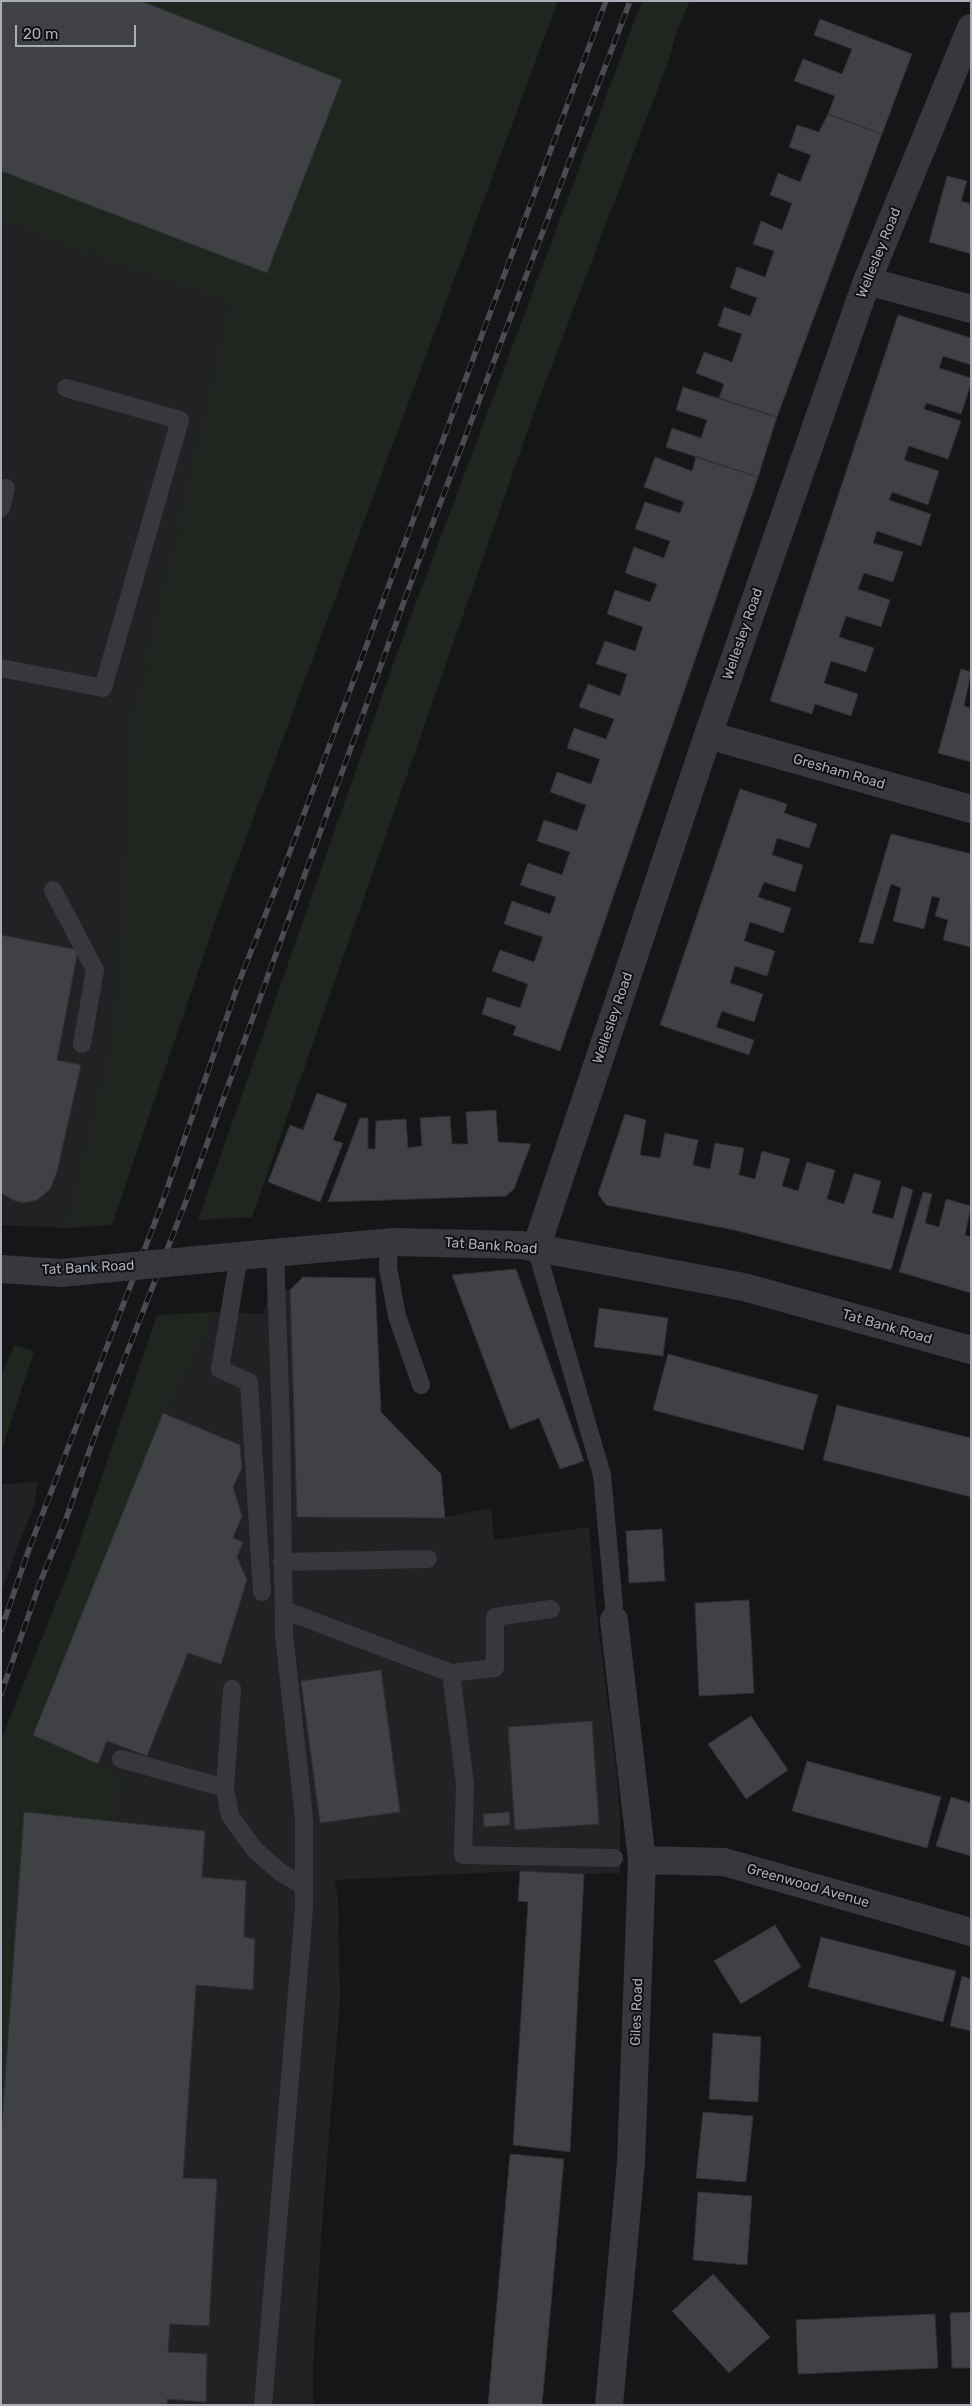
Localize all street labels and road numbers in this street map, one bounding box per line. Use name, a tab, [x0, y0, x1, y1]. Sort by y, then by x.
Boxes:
street label: Wellesley Road	[853, 205, 905, 301]
street label: Wellesley Road	[719, 586, 767, 682]
street label: Gresham Road	[791, 751, 887, 793]
street label: Wellesley Road	[589, 970, 637, 1066]
street label: Tat Bank Road	[444, 1234, 538, 1258]
street label: Tat Bank Road	[41, 1257, 135, 1279]
street label: Tat Bank Road	[840, 1306, 934, 1348]
street label: Greenwood Avenue	[745, 1860, 871, 1912]
street label: Giles Road	[627, 1978, 647, 2046]

